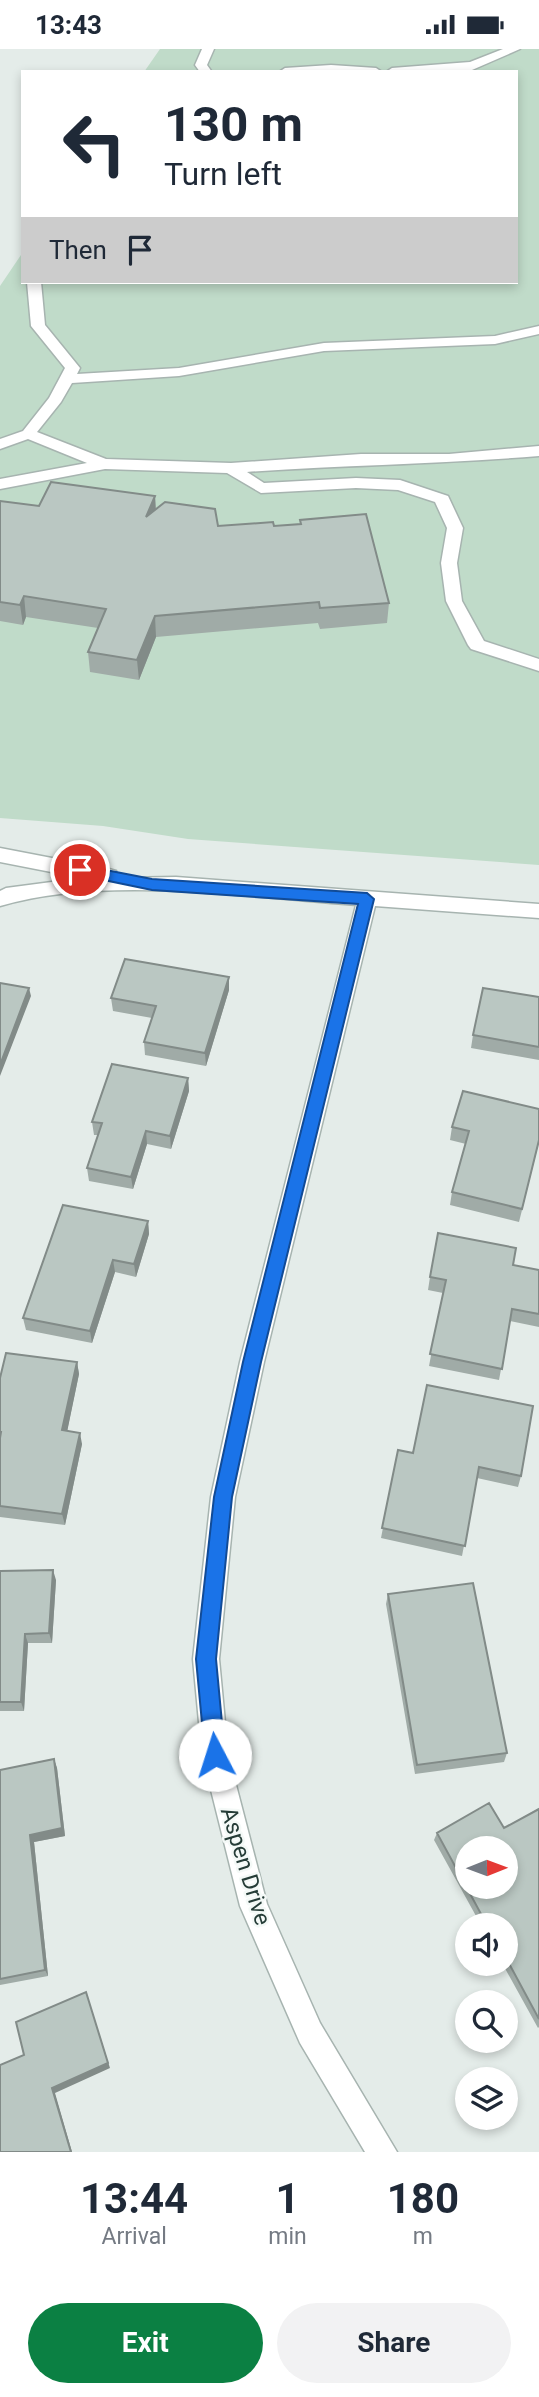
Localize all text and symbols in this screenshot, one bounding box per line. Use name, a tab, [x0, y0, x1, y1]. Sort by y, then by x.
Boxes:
text: 13:43	[35, 10, 102, 40]
text: 130 m	[164, 96, 303, 153]
icon: left	[49, 98, 140, 189]
text: Turn left	[164, 155, 282, 193]
icon: arrive	[121, 231, 159, 269]
text: Then	[49, 235, 107, 265]
pin	[50, 840, 110, 900]
icon: arrive	[61, 851, 99, 889]
position arrow	[178, 1718, 252, 1792]
street label: Aspen Drive	[215, 1804, 276, 1928]
north arrow	[455, 1836, 518, 1899]
map controls	[455, 1836, 518, 2130]
button: sound	[455, 1913, 518, 1976]
button: search	[455, 1990, 518, 2053]
button: layers	[455, 2067, 518, 2130]
text: 13:44	[80, 2174, 188, 2223]
text: 1	[275, 2174, 300, 2223]
text: 180	[387, 2174, 459, 2223]
text: Arrival	[101, 2223, 167, 2250]
text: min	[268, 2223, 307, 2250]
text: m	[413, 2223, 433, 2250]
button: Exit	[28, 2303, 263, 2383]
button: Share	[277, 2303, 511, 2383]

